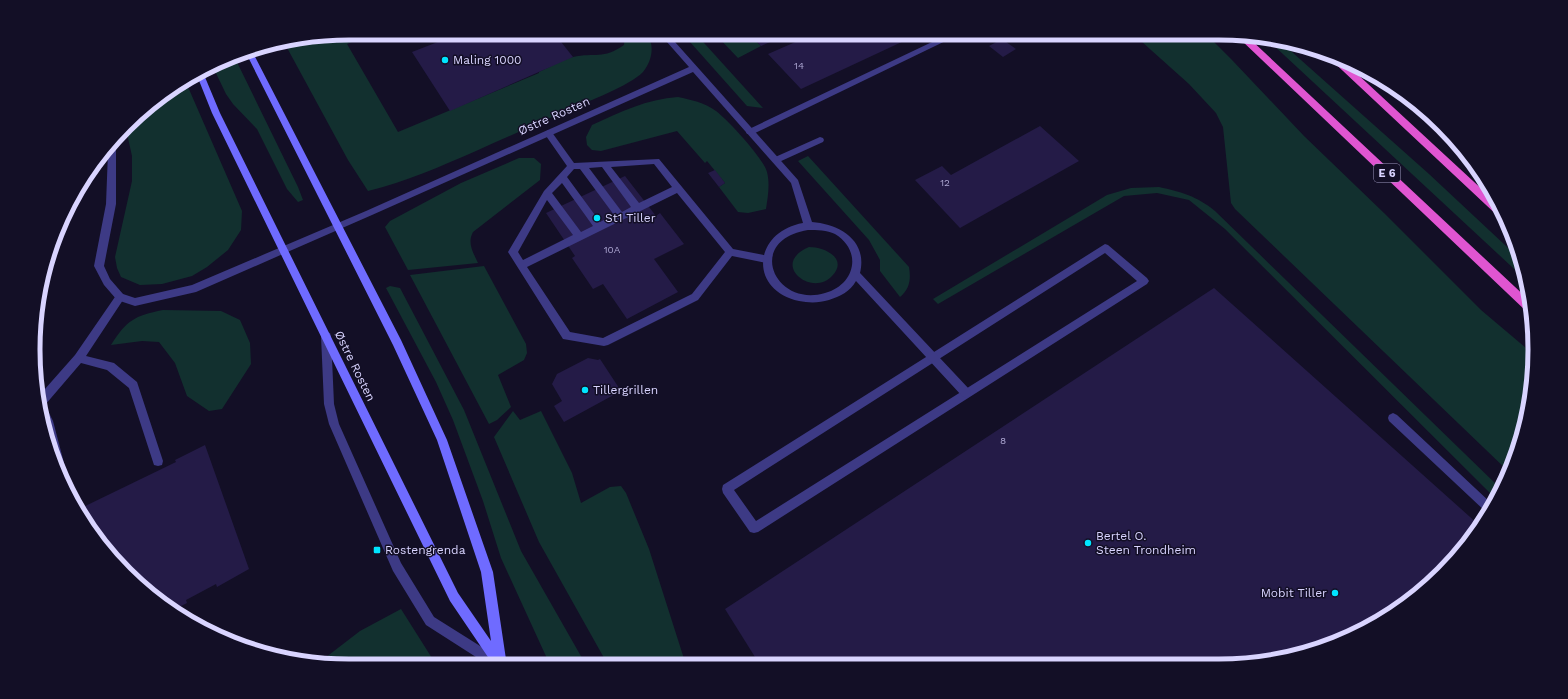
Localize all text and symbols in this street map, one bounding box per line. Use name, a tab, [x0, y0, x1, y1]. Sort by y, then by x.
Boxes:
place label: Maling 1000	[453, 53, 522, 67]
marker: Maling 1000	[440, 55, 450, 65]
house number: 14	[794, 60, 804, 71]
street label: Østre Rosten	[516, 94, 592, 138]
road number: E 6	[1374, 164, 1400, 182]
house number: 12	[940, 177, 950, 188]
place label: St1 Tiller	[605, 211, 656, 225]
marker: St1 Tiller	[592, 213, 602, 223]
house number: 10A	[604, 244, 621, 255]
street label: Østre Rosten	[332, 328, 378, 404]
place label: Tillergrillen	[593, 383, 658, 397]
marker: Tillergrillen	[580, 385, 590, 395]
house number: 8	[1000, 435, 1006, 446]
place label: Bertel O. Steen Trondheim	[1096, 529, 1196, 557]
marker: Bertel O. Steen Trondheim	[1083, 538, 1093, 548]
place label: Rostengrenda	[385, 543, 466, 557]
marker: Rostengrenda	[372, 545, 382, 555]
place label: Mobit Tiller	[1261, 586, 1327, 600]
marker: Mobit Tiller	[1330, 588, 1340, 598]

